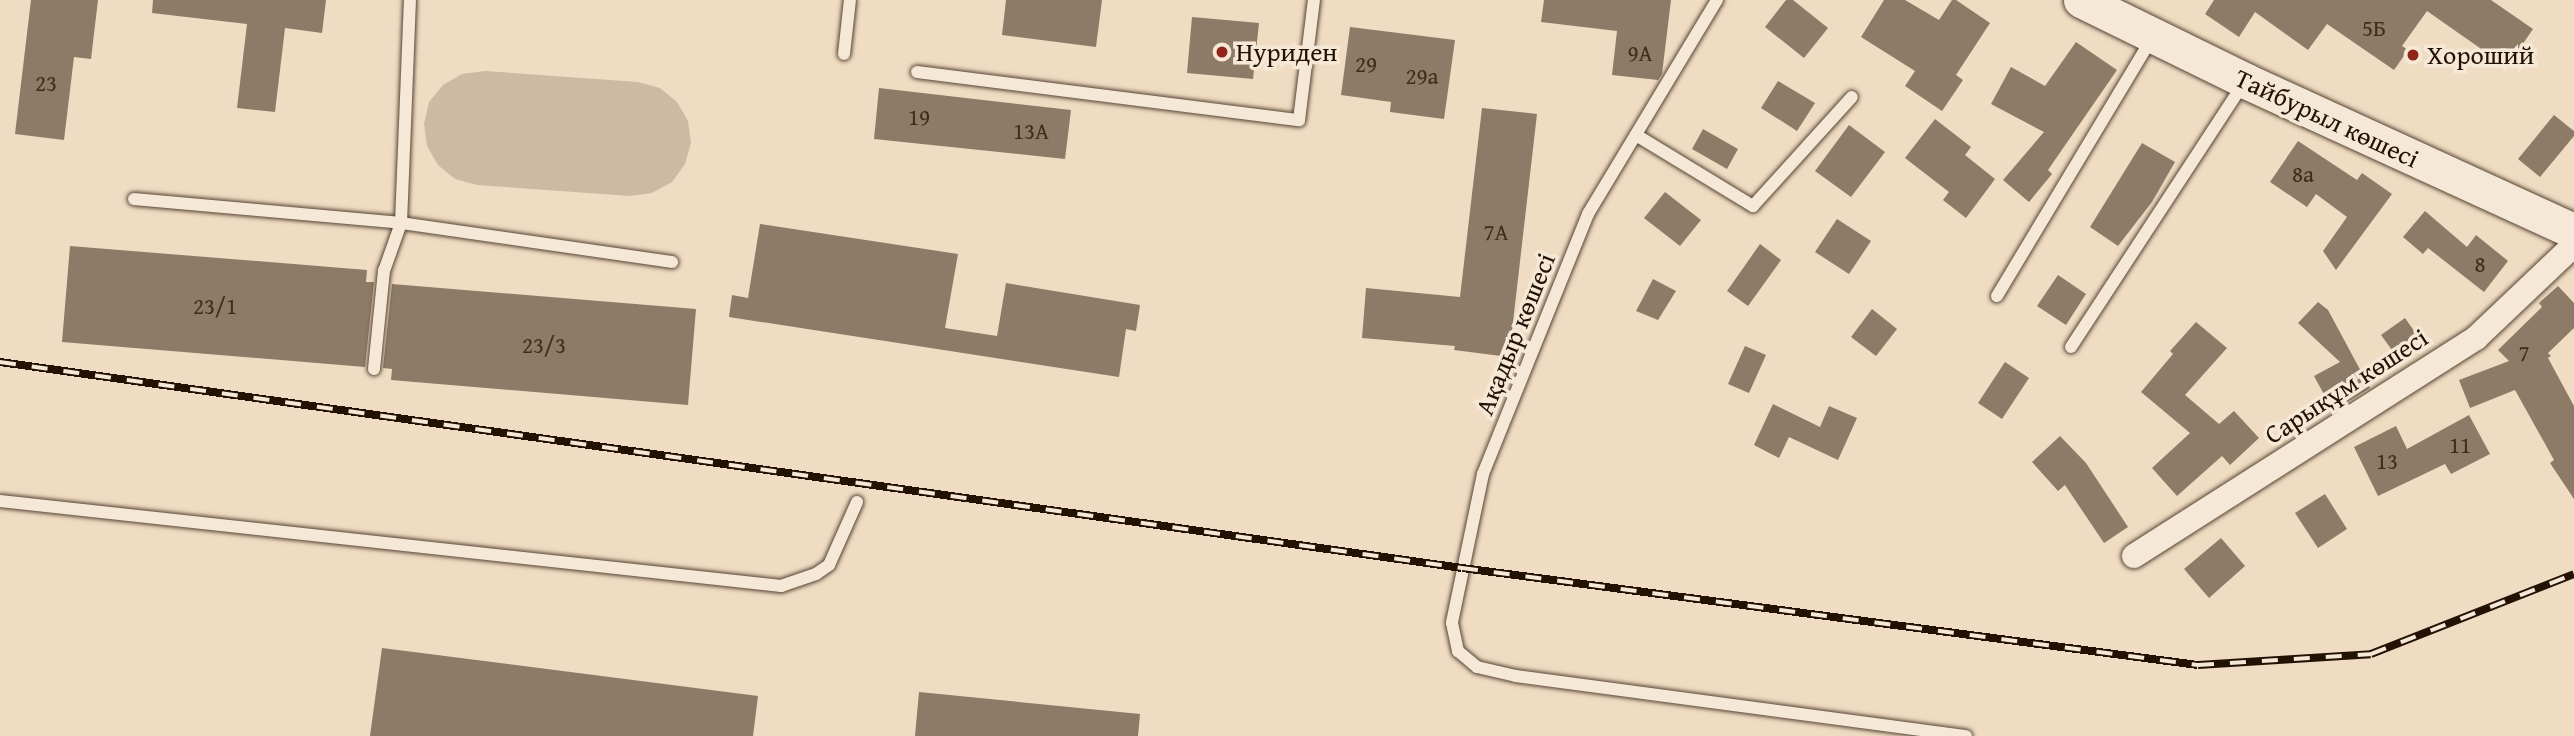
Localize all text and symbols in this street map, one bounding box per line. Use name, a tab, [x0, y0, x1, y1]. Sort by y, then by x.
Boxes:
house number: 5Б	[2362, 14, 2386, 42]
place label: Нуриден	[1236, 36, 1337, 68]
house number: 9А	[1627, 39, 1653, 67]
place label: Хороший	[2427, 39, 2534, 71]
marker: Нуриден	[1214, 44, 1230, 60]
marker: Хороший	[2405, 47, 2421, 63]
house number: 29	[1355, 50, 1377, 78]
house number: 29а	[1405, 62, 1439, 90]
street label: Тайбурыл көшесі	[2230, 62, 2424, 174]
house number: 23	[35, 69, 57, 97]
house number: 19	[908, 103, 930, 131]
house number: 13А	[1013, 117, 1049, 145]
house number: 8а	[2292, 160, 2314, 188]
house number: 7А	[1483, 218, 1509, 246]
street label: Ақадыр көшесі	[1468, 249, 1562, 419]
house number: 8	[2474, 250, 2486, 278]
house number: 23/1	[193, 292, 237, 320]
street label: Сарықұм көшесі	[2259, 322, 2433, 450]
house number: 23/3	[522, 331, 566, 359]
house number: 7	[2518, 339, 2530, 367]
house number: 11	[2449, 431, 2471, 459]
house number: 13	[2376, 447, 2398, 475]

